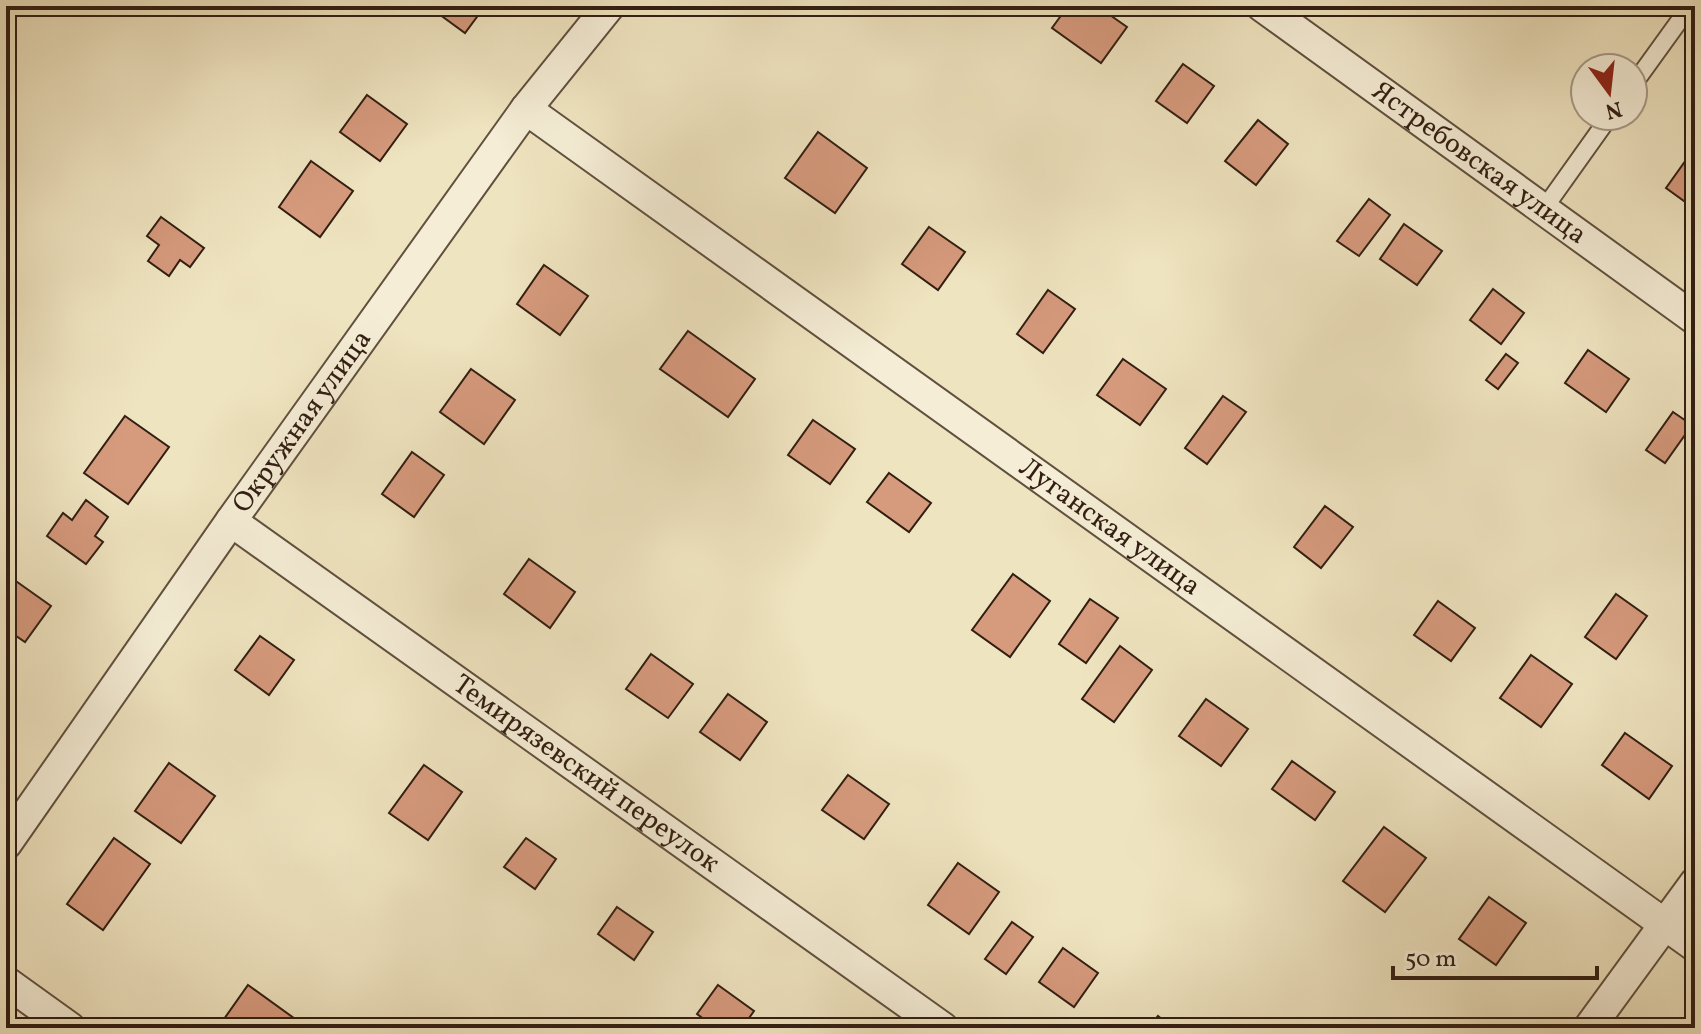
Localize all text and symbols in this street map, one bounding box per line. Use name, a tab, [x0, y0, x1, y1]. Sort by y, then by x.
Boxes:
north arrow	[1569, 52, 1649, 132]
street label: Ястребовская улица	[1364, 72, 1595, 254]
text: N	[1602, 92, 1625, 126]
street label: Окружная улица	[223, 322, 381, 521]
street label: Луганская улица	[1011, 448, 1209, 606]
street label: Темирязевский переулок	[445, 665, 728, 882]
scale bar	[1393, 930, 1597, 980]
text: 50 m	[1405, 943, 1457, 977]

